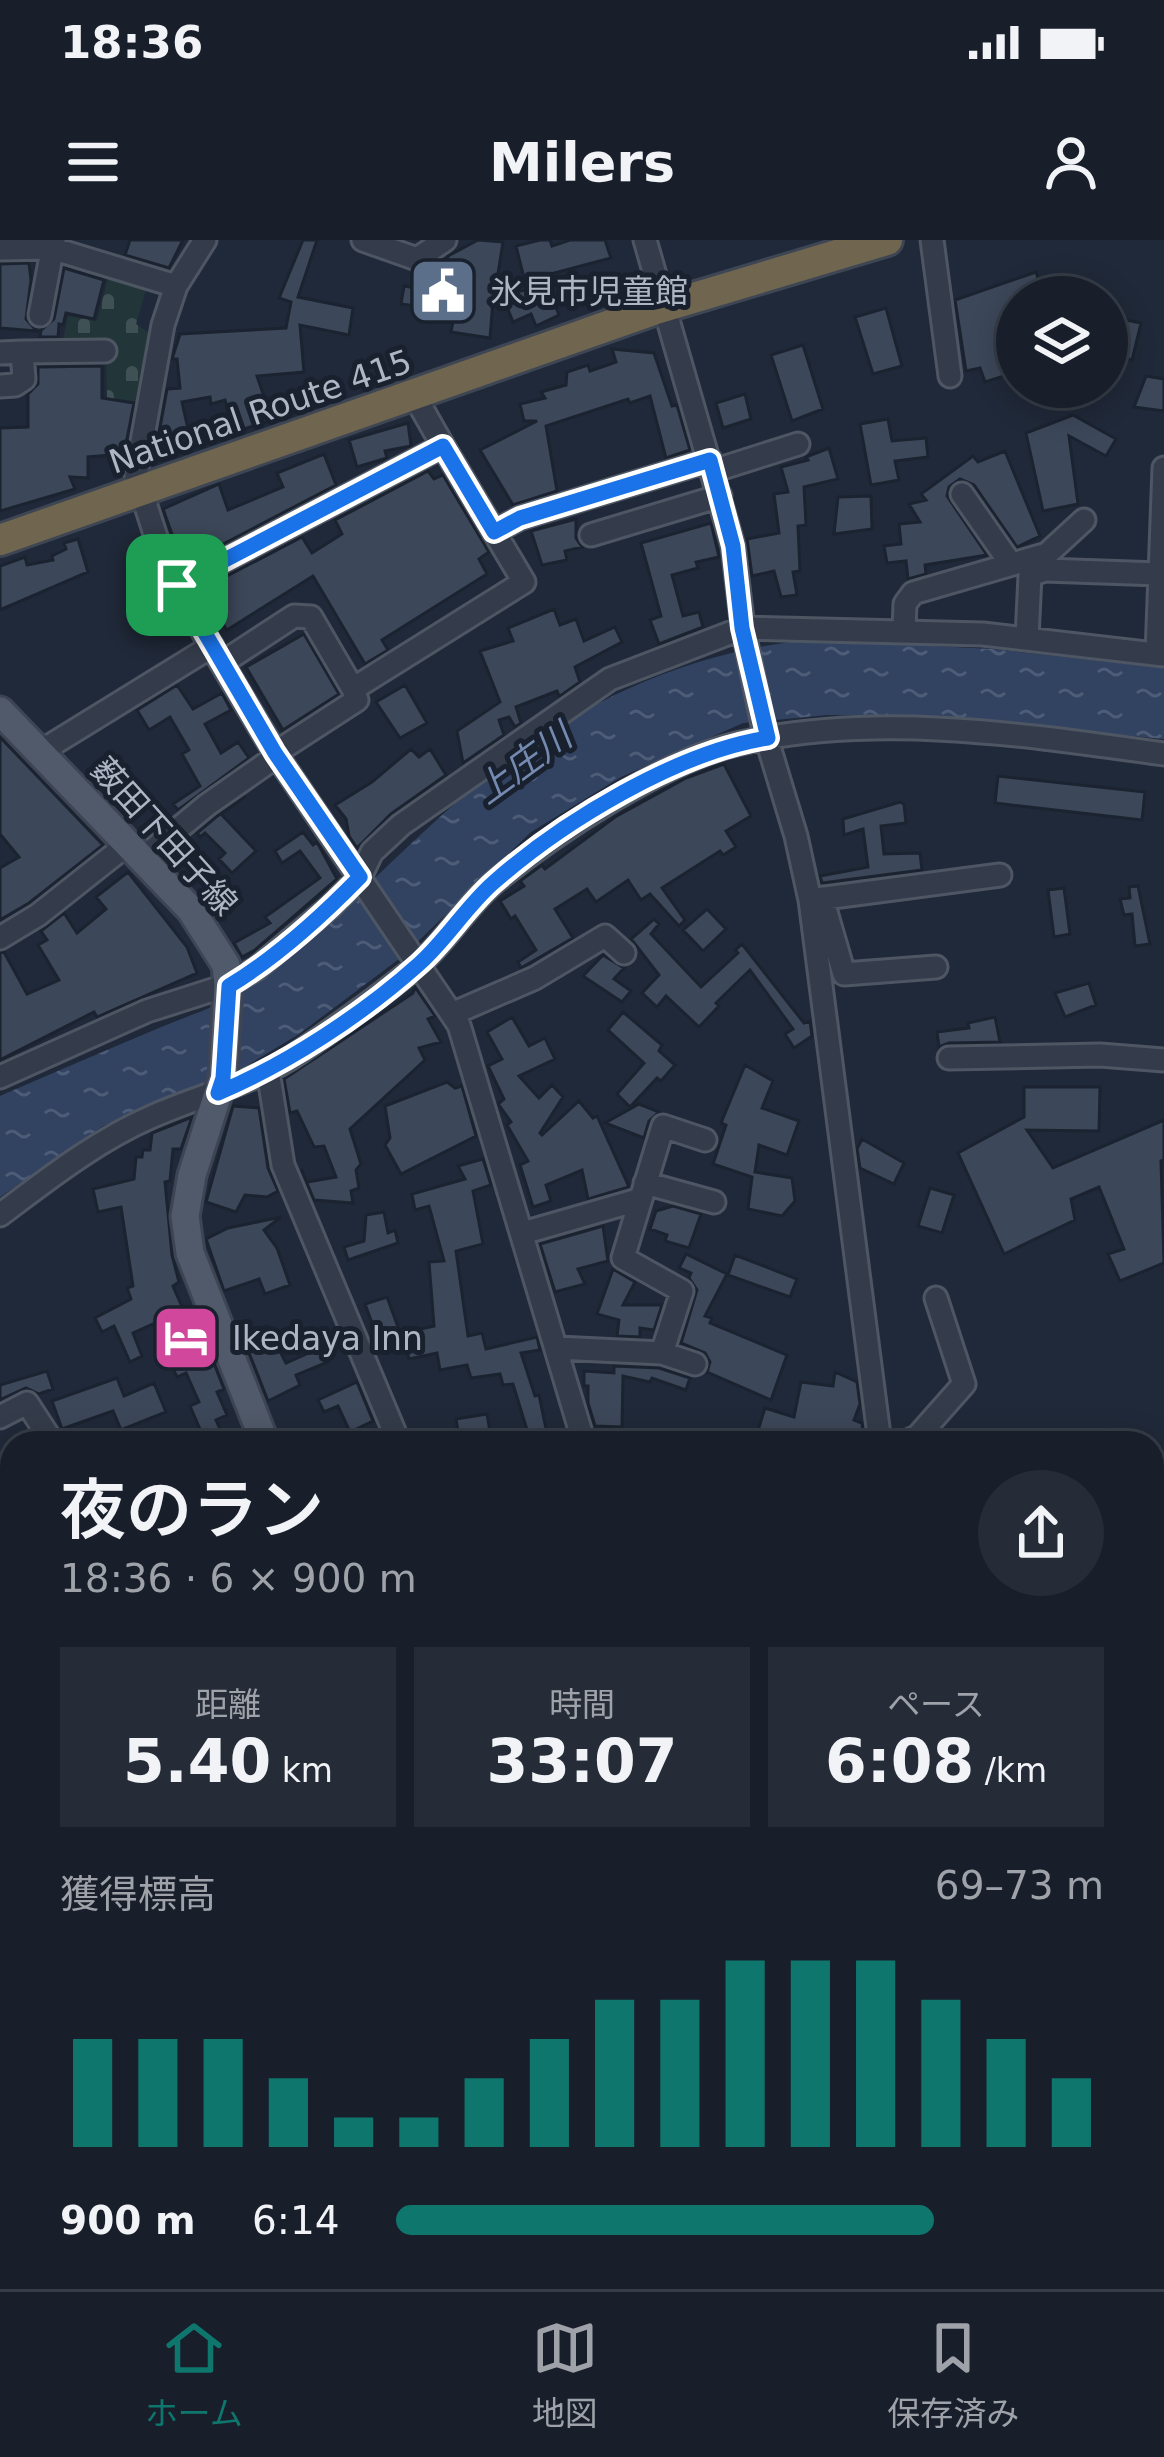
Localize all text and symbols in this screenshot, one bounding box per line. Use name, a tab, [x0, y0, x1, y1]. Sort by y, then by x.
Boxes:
text: 18:36	[60, 16, 203, 69]
icon: menu	[60, 129, 126, 195]
icon: person	[1038, 129, 1104, 195]
text: Milers	[489, 131, 675, 194]
public building icon: 氷見市児童館	[408, 256, 478, 326]
place label: 氷見市児童館	[490, 272, 688, 311]
map controls	[996, 276, 1128, 408]
button: layers	[996, 276, 1128, 408]
street label: National Route 415	[104, 341, 417, 482]
pin	[126, 534, 228, 636]
icon: arrive	[144, 552, 210, 618]
water label: 上庄川	[468, 713, 582, 812]
street label: 薮田下田子線	[84, 750, 245, 923]
hotel icon: Ikedaya Inn	[151, 1303, 221, 1373]
place label: Ikedaya Inn	[232, 1319, 423, 1358]
button: share	[978, 1470, 1104, 1596]
text: 夜のラン	[60, 1472, 324, 1549]
text: 18:36 · 6 × 900 m	[60, 1556, 417, 1601]
text: 距離	[195, 1685, 261, 1724]
text: 時間	[549, 1685, 615, 1724]
text: ペース	[887, 1685, 985, 1724]
text: 5.40	[123, 1726, 271, 1796]
text: 33:07	[487, 1726, 678, 1796]
text: 6:08	[825, 1726, 974, 1796]
text: km	[271, 1751, 333, 1790]
text: /km	[974, 1751, 1047, 1790]
text: 69–73 m	[935, 1863, 1104, 1908]
text: 獲得標高	[60, 1872, 216, 1917]
text: 900 m	[60, 2198, 196, 2243]
text: 6:14	[252, 2198, 340, 2243]
tab: ホーム	[145, 2315, 243, 2435]
tab: 地図	[532, 2315, 598, 2435]
tab: 保存済み	[887, 2315, 1019, 2435]

